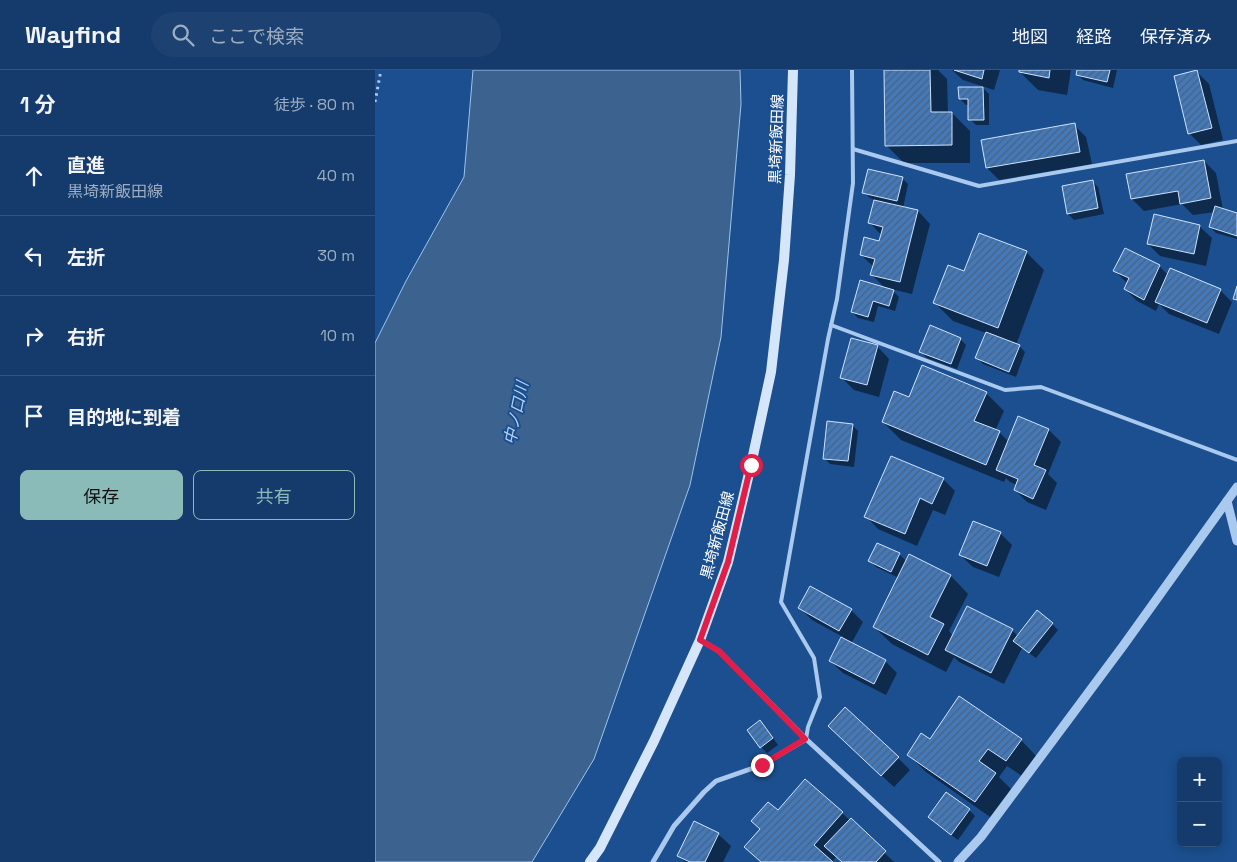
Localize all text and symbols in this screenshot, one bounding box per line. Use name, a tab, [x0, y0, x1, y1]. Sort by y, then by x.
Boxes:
search box	[151, 12, 501, 57]
text: Wayfind	[25, 19, 121, 50]
icon: search	[169, 21, 197, 49]
text: ここで検索	[209, 24, 304, 49]
text: 地図	[1012, 25, 1048, 48]
text: 経路	[1076, 25, 1112, 48]
text: 保存済み	[1140, 25, 1212, 48]
text: 1 分	[20, 91, 56, 118]
text: 徒歩 · 80 m	[274, 94, 355, 115]
street label: 黒埼新飯田線	[765, 94, 787, 184]
text: 直進	[67, 153, 105, 178]
icon: ahead	[20, 162, 48, 190]
text: 40 m	[317, 165, 355, 186]
text: 黒埼新飯田線	[67, 181, 163, 202]
icon: left	[20, 242, 48, 270]
text: 左折	[67, 245, 105, 270]
text: 30 m	[317, 245, 355, 266]
icon: right	[20, 322, 48, 350]
text: 右折	[67, 325, 105, 350]
text: 10 m	[320, 325, 355, 346]
water label: 中ノ口川	[499, 378, 533, 446]
icon: arrive	[20, 402, 48, 430]
text: 目的地に到着	[67, 405, 181, 430]
route start	[740, 454, 763, 477]
button: 保存	[20, 470, 183, 520]
button: 共有	[193, 470, 355, 520]
street label: 黒埼新飯田線	[696, 489, 738, 581]
route end	[751, 754, 774, 777]
map controls	[1177, 757, 1222, 847]
button: +	[1177, 757, 1222, 802]
button: −	[1177, 802, 1222, 847]

